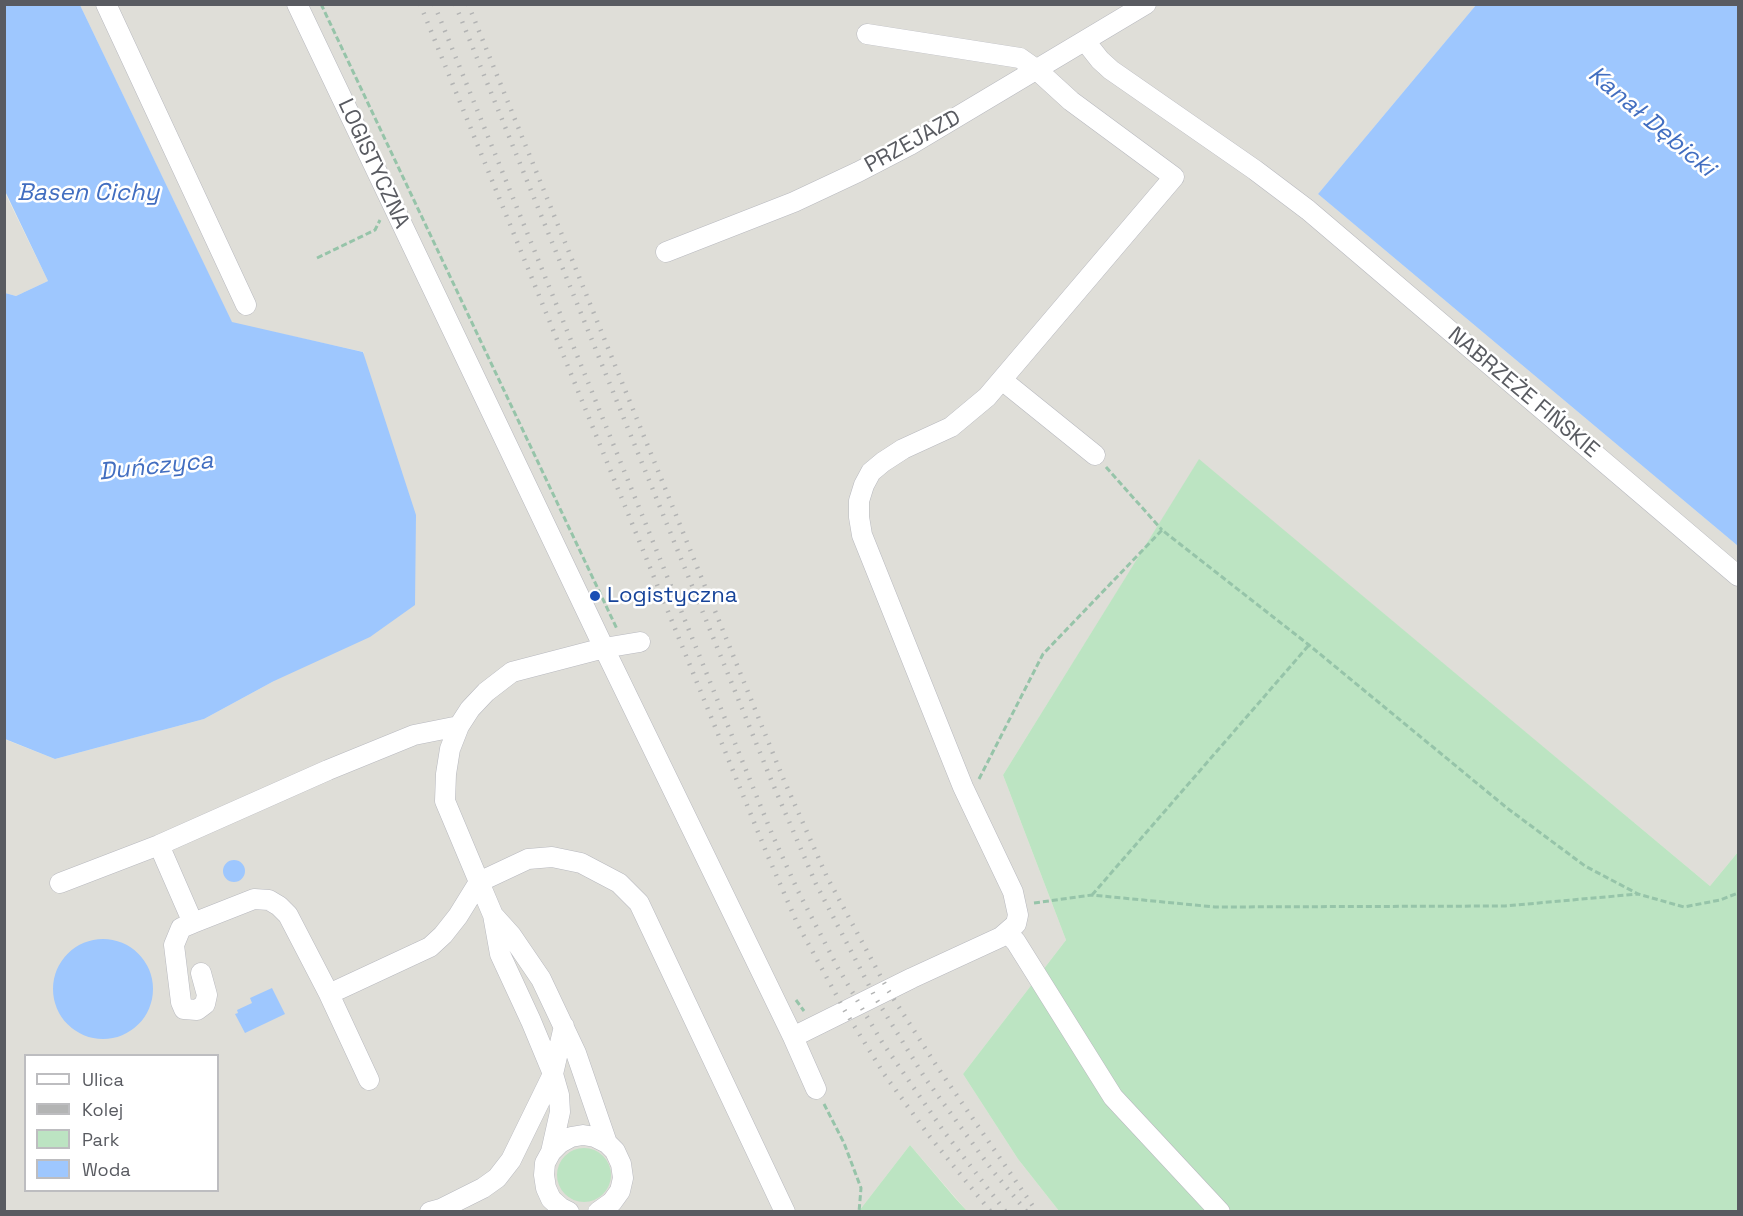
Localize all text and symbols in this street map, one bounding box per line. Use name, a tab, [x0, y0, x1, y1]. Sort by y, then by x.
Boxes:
water label: Kanał Dębicki	[1582, 61, 1720, 183]
street label: LOGISTYCZNA	[331, 95, 415, 233]
street label: PRZEJAZD	[860, 105, 966, 179]
water label: Basen Cichy	[17, 179, 159, 207]
street label: NABRZEŻE FIŃSKIE	[1442, 322, 1604, 464]
water label: Duńczyca	[98, 447, 214, 487]
place label: Logistyczna	[607, 583, 737, 609]
marker: Logistyczna	[588, 589, 602, 603]
legend	[24, 1054, 219, 1192]
text: Ulica	[82, 1068, 124, 1091]
text: Kolej	[82, 1098, 123, 1121]
text: Park	[82, 1128, 119, 1151]
text: Woda	[82, 1158, 131, 1181]

